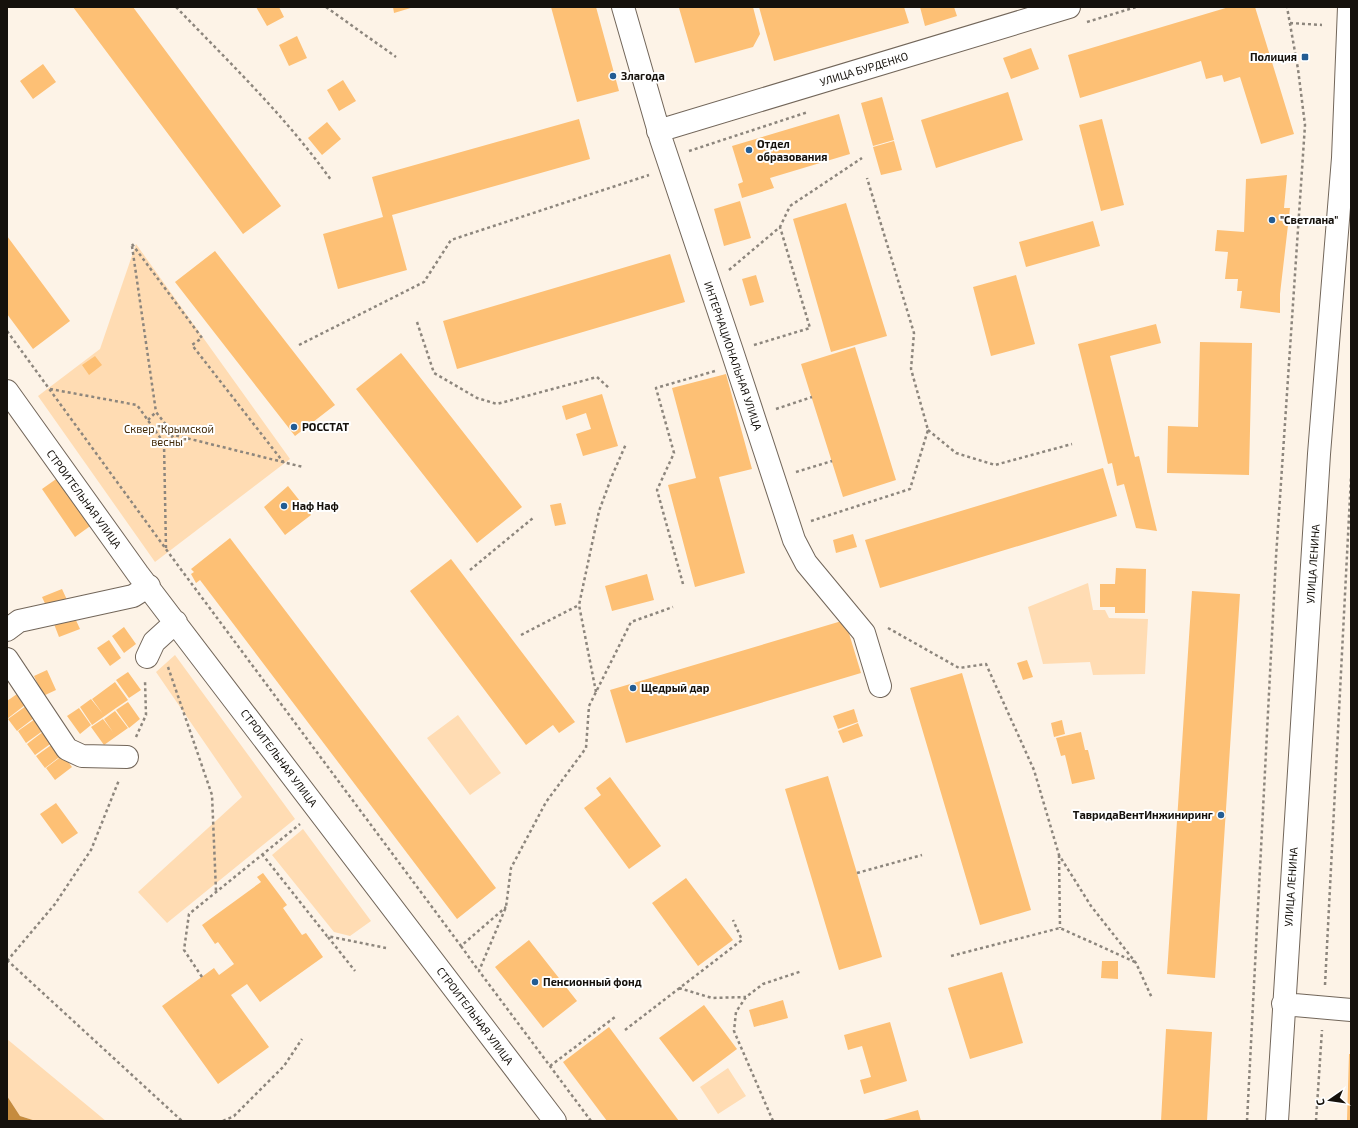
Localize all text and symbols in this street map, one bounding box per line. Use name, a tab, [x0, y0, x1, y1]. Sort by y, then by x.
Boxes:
street label: УЛИЦА БУРДЕНКО	[818, 49, 910, 88]
place label: Полиция	[1250, 50, 1297, 63]
marker: Полиция	[1300, 52, 1310, 62]
place label: Злагода	[621, 69, 665, 82]
marker: Злагода	[608, 71, 618, 81]
place label: Отдел образования	[757, 137, 827, 163]
marker: Отдел образования	[744, 145, 754, 155]
place label: "Светлана"	[1280, 213, 1338, 226]
marker: "Светлана"	[1267, 215, 1277, 225]
street label: ИНТЕРНАЦИОНАЛЬНАЯ УЛИЦА	[702, 280, 765, 432]
place label: РОССТАТ	[302, 420, 349, 433]
park label: Сквер "Крымской весны"	[124, 422, 214, 448]
marker: РОССТАТ	[289, 422, 299, 432]
street label: СТРОИТЕЛЬНАЯ УЛИЦА	[44, 447, 125, 551]
place label: Наф Наф	[292, 499, 339, 512]
marker: Наф Наф	[279, 501, 289, 511]
street label: УЛИЦА ЛЕНИНА	[1303, 524, 1322, 604]
place label: Щедрый дар	[641, 681, 710, 694]
marker: Щедрый дар	[628, 683, 638, 693]
street label: СТРОИТЕЛЬНАЯ УЛИЦА	[239, 706, 320, 809]
place label: ТавридаВентИнжиниринг	[1073, 808, 1213, 821]
marker: ТавридаВентИнжиниринг	[1216, 810, 1226, 820]
street label: УЛИЦА ЛЕНИНА	[1281, 847, 1300, 927]
street label: СТРОИТЕЛЬНАЯ УЛИЦА	[435, 964, 516, 1067]
place label: Пенсионный фонд	[543, 975, 642, 988]
marker: Пенсионный фонд	[530, 977, 540, 987]
north arrow	[1310, 1080, 1350, 1120]
text: С	[1313, 1097, 1327, 1107]

